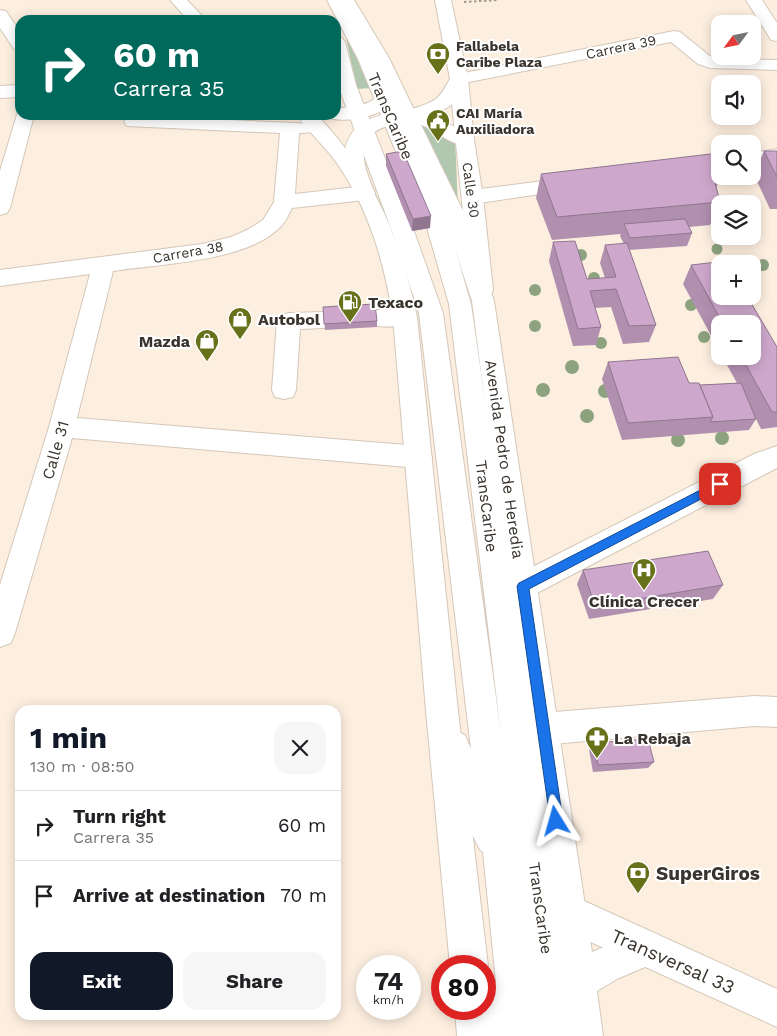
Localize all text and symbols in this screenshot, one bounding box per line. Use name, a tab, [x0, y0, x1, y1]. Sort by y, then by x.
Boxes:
north arrow	[711, 15, 761, 65]
map controls	[711, 15, 761, 365]
street label: Carrera 39	[584, 32, 658, 62]
text: 60 m	[113, 34, 200, 76]
icon: right	[30, 35, 95, 100]
place label: Fallabela Caribe Plaza	[456, 38, 543, 70]
bank icon: Fallabela Caribe Plaza	[425, 41, 451, 75]
street label: TransCaribe	[364, 70, 417, 162]
button: sound	[711, 75, 761, 125]
text: Carrera 35	[113, 76, 225, 101]
place label: CAI María Auxiliadora	[456, 105, 535, 137]
public building icon: CAI María Auxiliadora	[425, 108, 451, 142]
button: search	[711, 135, 761, 185]
street label: Calle 30	[459, 161, 483, 219]
button: layers	[711, 195, 761, 245]
street label: Carrera 38	[151, 238, 225, 266]
button: +	[711, 255, 761, 305]
fuel station icon: Texaco	[337, 289, 363, 323]
place label: Texaco	[368, 293, 423, 312]
shop icon: Autobol	[227, 306, 253, 340]
place label: Autobol	[258, 310, 321, 329]
button: −	[711, 315, 761, 365]
shop icon: Mazda	[194, 328, 220, 362]
place label: Mazda	[139, 332, 191, 351]
street label: Avenida Pedro de Heredia	[481, 358, 528, 560]
street label: Calle 31	[38, 419, 73, 482]
street label: TransCaribe	[471, 459, 502, 553]
pin	[699, 463, 741, 505]
icon: arrive	[706, 470, 734, 498]
hospital icon: Clínica Crecer	[631, 557, 657, 591]
place label: Clínica Crecer	[589, 592, 699, 611]
text: 1 min	[30, 720, 107, 755]
button: close	[274, 722, 326, 774]
pharmacy icon: La Rebaja	[584, 725, 610, 759]
place label: La Rebaja	[614, 729, 691, 748]
text: 130 m · 08:50	[30, 757, 135, 776]
position arrow	[529, 794, 581, 846]
text: Turn right	[73, 805, 166, 828]
icon: right	[30, 812, 58, 840]
text: 60 m	[278, 814, 326, 837]
text: Carrera 35	[73, 828, 154, 847]
bank icon: SuperGiros	[625, 860, 651, 894]
street label: TransCaribe	[525, 861, 556, 955]
place label: SuperGiros	[656, 862, 760, 885]
icon: arrive	[30, 882, 58, 910]
text: Arrive at destination	[73, 884, 265, 907]
text: 70 m	[280, 884, 327, 907]
street label: Transversal 33	[608, 924, 738, 999]
button: Exit	[30, 952, 173, 1010]
button: Share	[183, 952, 326, 1010]
speed limit sign: 80	[431, 955, 496, 1020]
text: 74	[374, 967, 403, 996]
text: km/h	[373, 993, 404, 1007]

